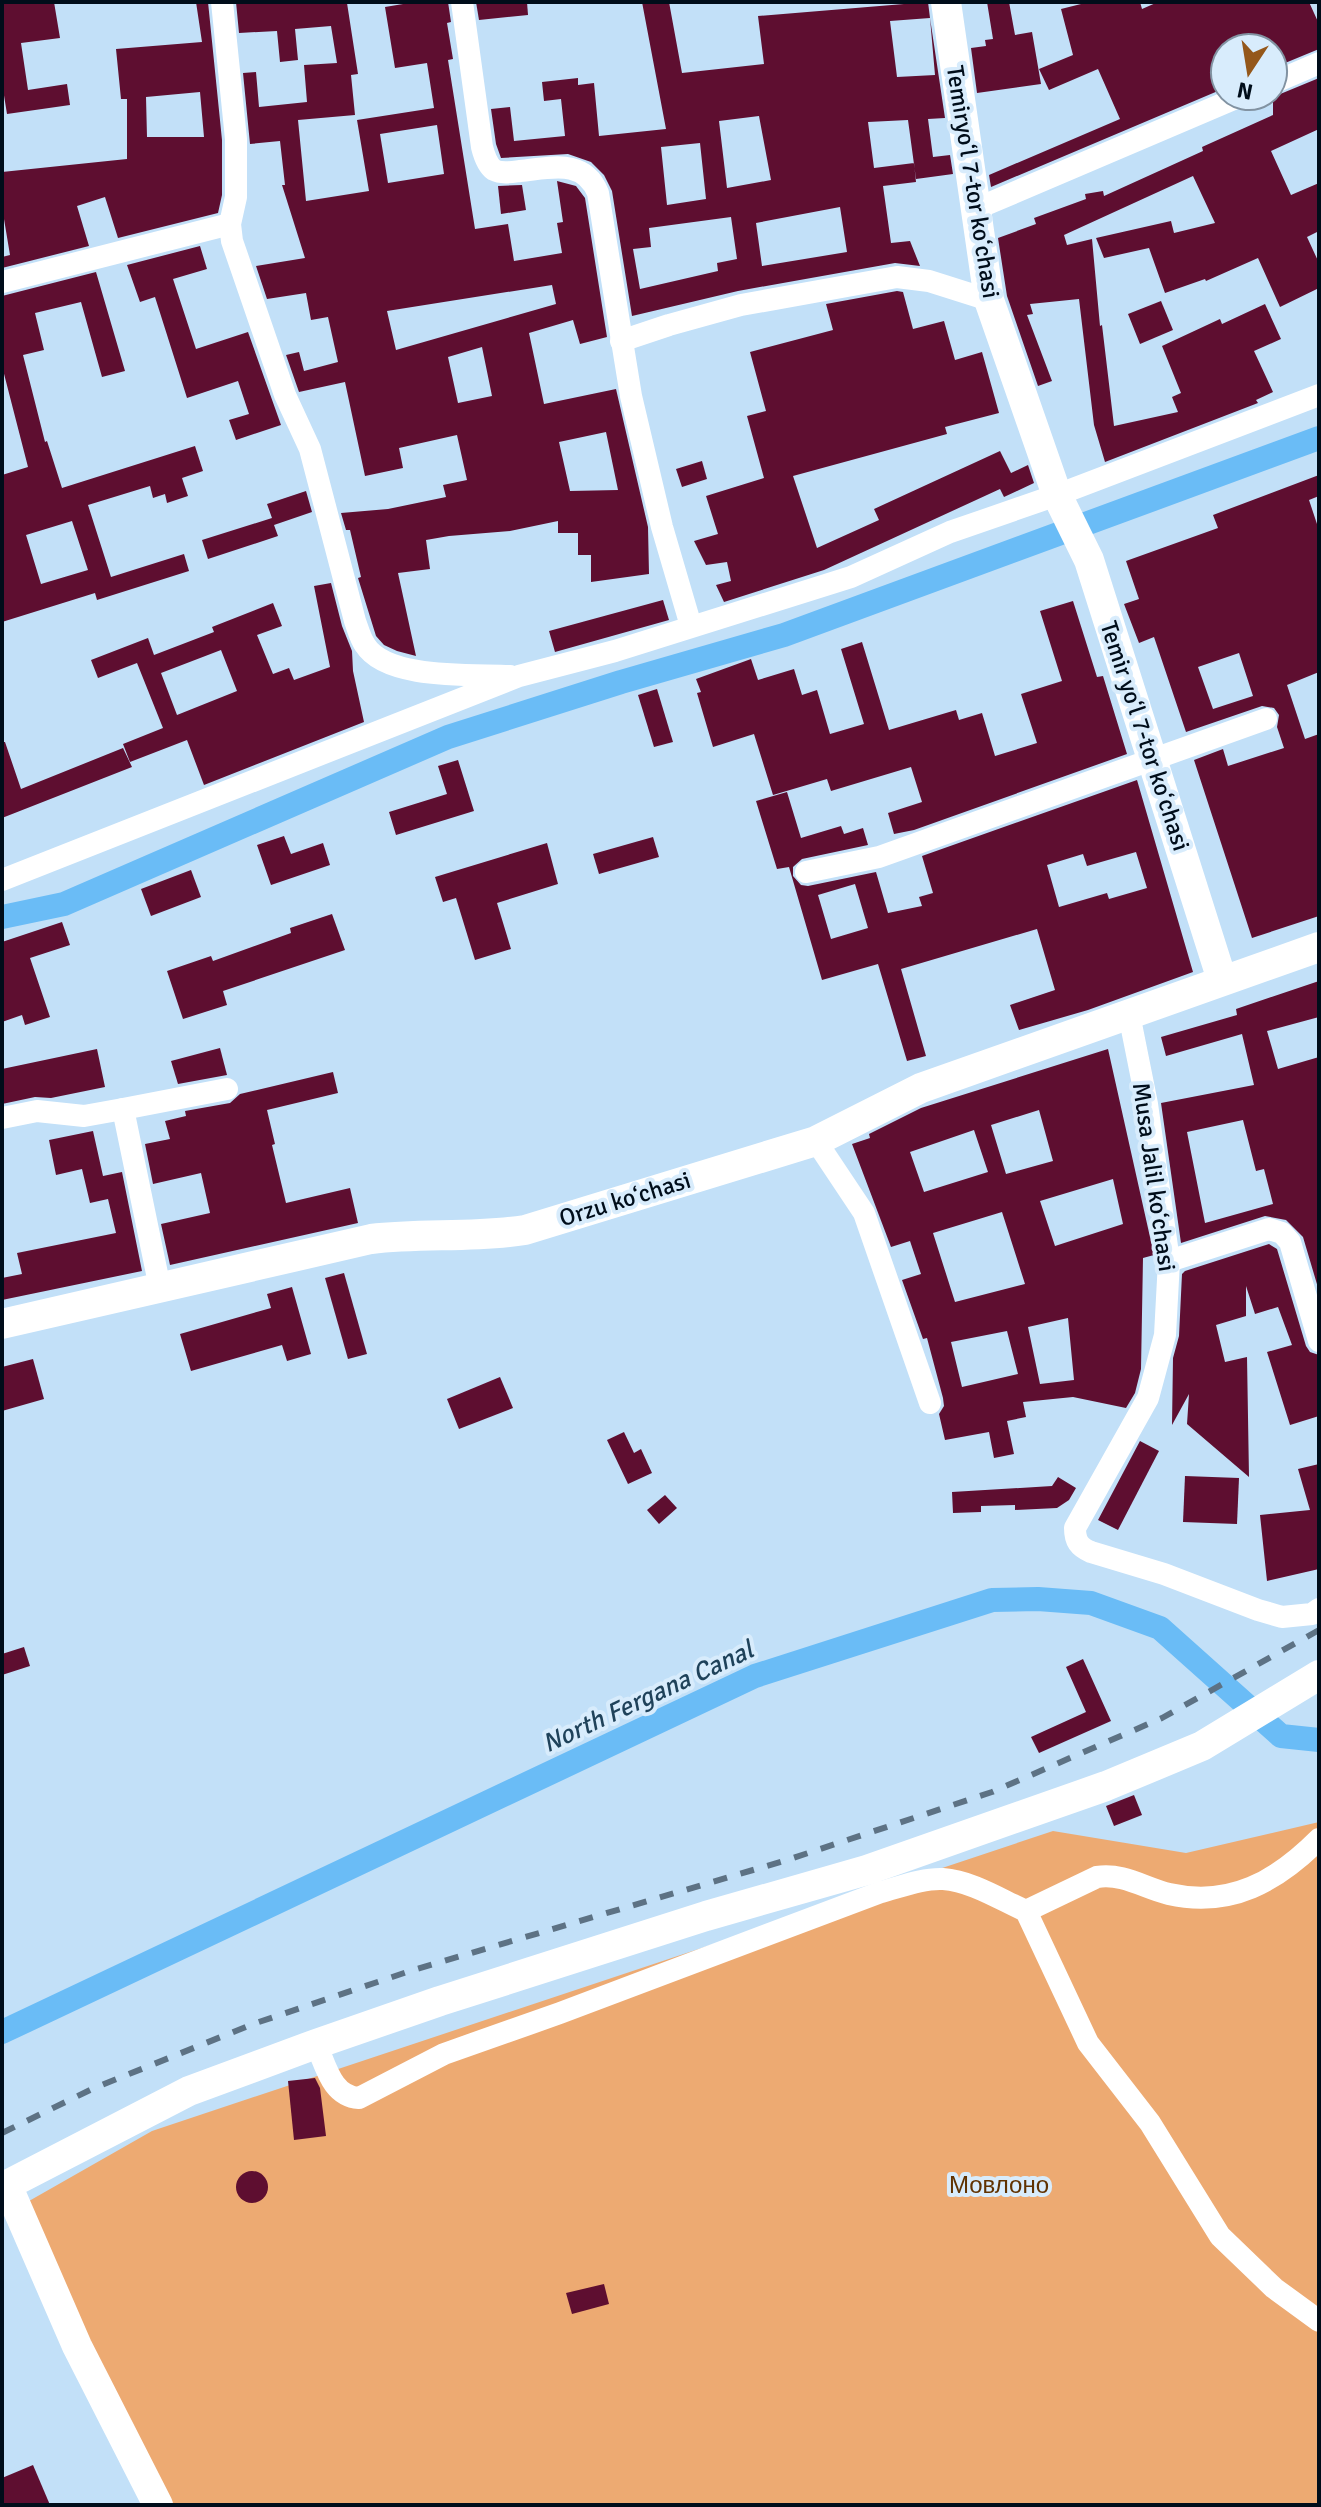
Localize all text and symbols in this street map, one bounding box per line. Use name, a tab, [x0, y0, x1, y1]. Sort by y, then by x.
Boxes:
north arrow	[1209, 32, 1289, 112]
street label: Temiryoʻl 7-tor koʻchasi	[940, 64, 1006, 300]
text: N	[1235, 76, 1255, 106]
street label: Temir yoʻl 7-tor koʻchasi	[1094, 617, 1196, 855]
street label: Musa Jalil koʻchasi	[1126, 1081, 1182, 1273]
street label: Orzu koʻchasi	[556, 1165, 694, 1233]
water label: North Fergana Canal	[537, 1633, 761, 1760]
park label: Мовлоно	[949, 2170, 1049, 2200]

